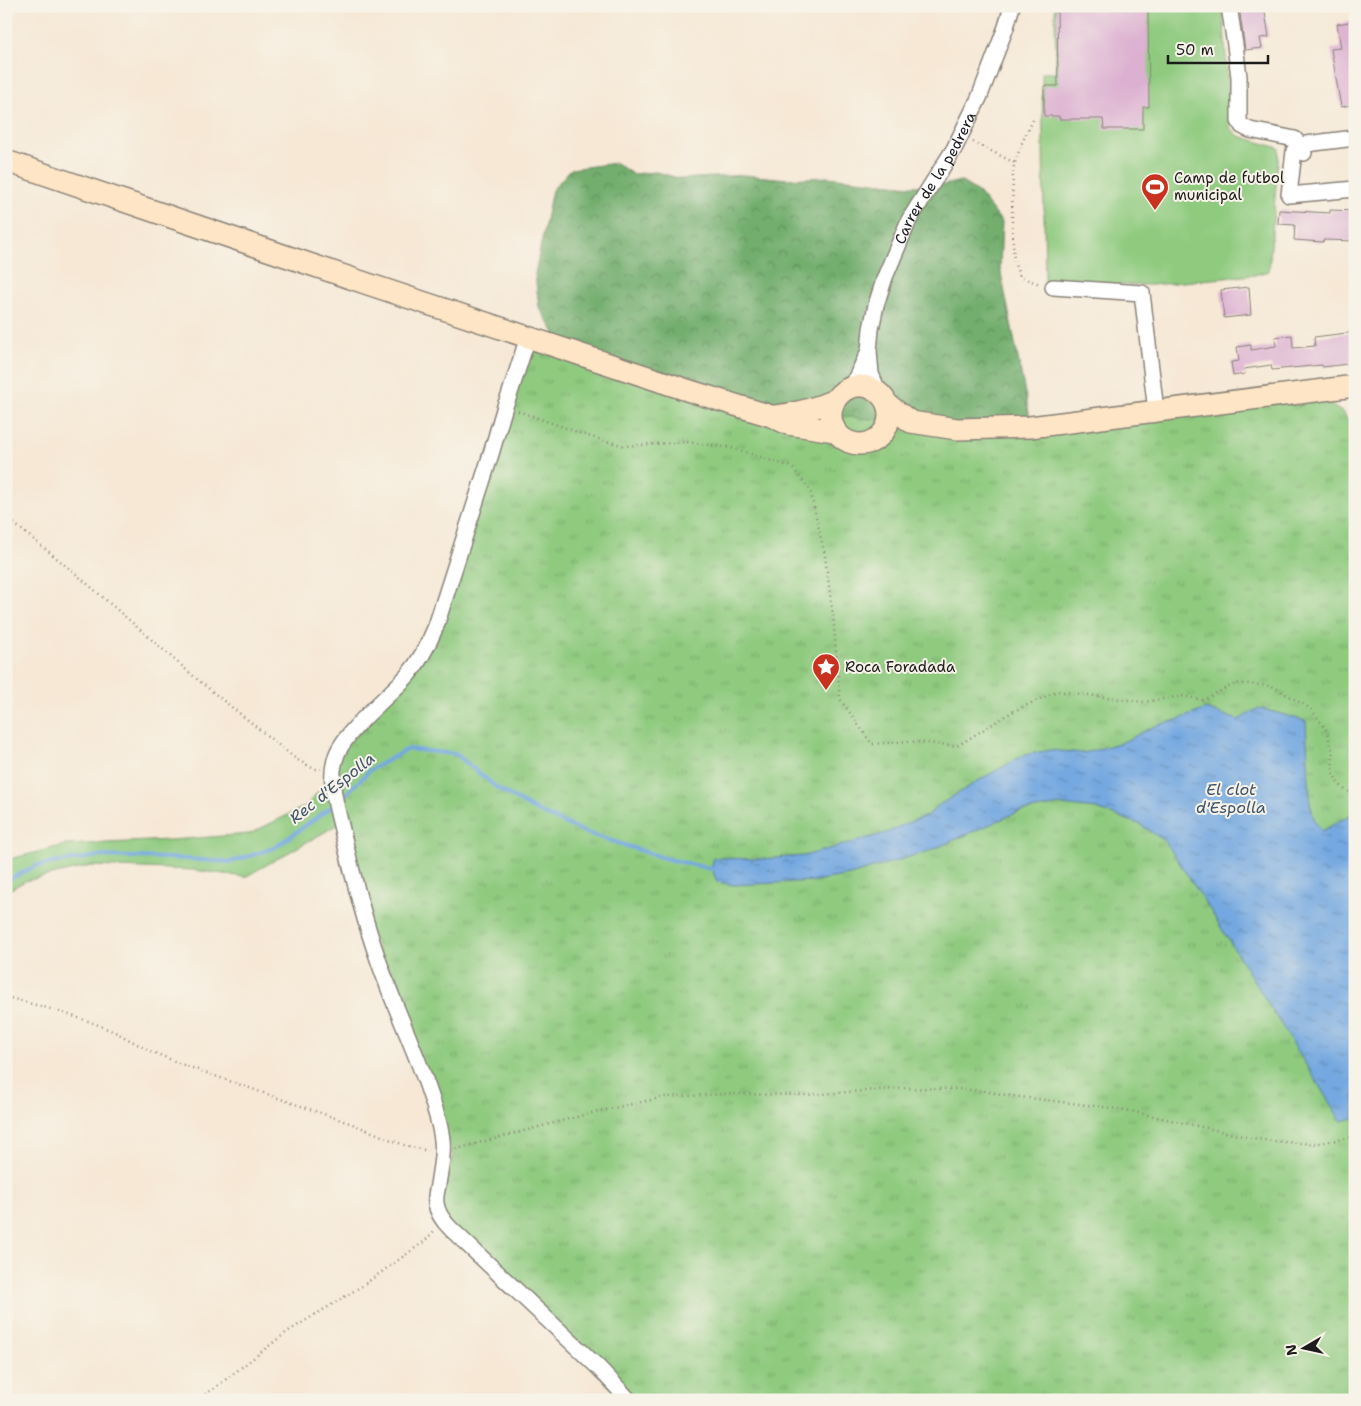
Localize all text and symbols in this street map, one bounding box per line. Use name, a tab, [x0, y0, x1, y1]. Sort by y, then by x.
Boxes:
scale bar	[1168, 32, 1268, 64]
text: 50 m	[1176, 40, 1214, 60]
street label: Carrer de la pedrera	[890, 108, 981, 247]
place label: Camp de futbol municipal	[1174, 168, 1285, 205]
sports icon: Camp de futbol municipal	[1140, 172, 1170, 211]
place icon: Roca Foradada	[811, 652, 841, 691]
place label: Roca Foradada	[845, 657, 956, 677]
water label: Rec d'Espolla	[285, 748, 379, 828]
water label: El clot d'Espolla	[1196, 779, 1266, 818]
north arrow	[1278, 1324, 1328, 1374]
text: N	[1281, 1343, 1301, 1357]

